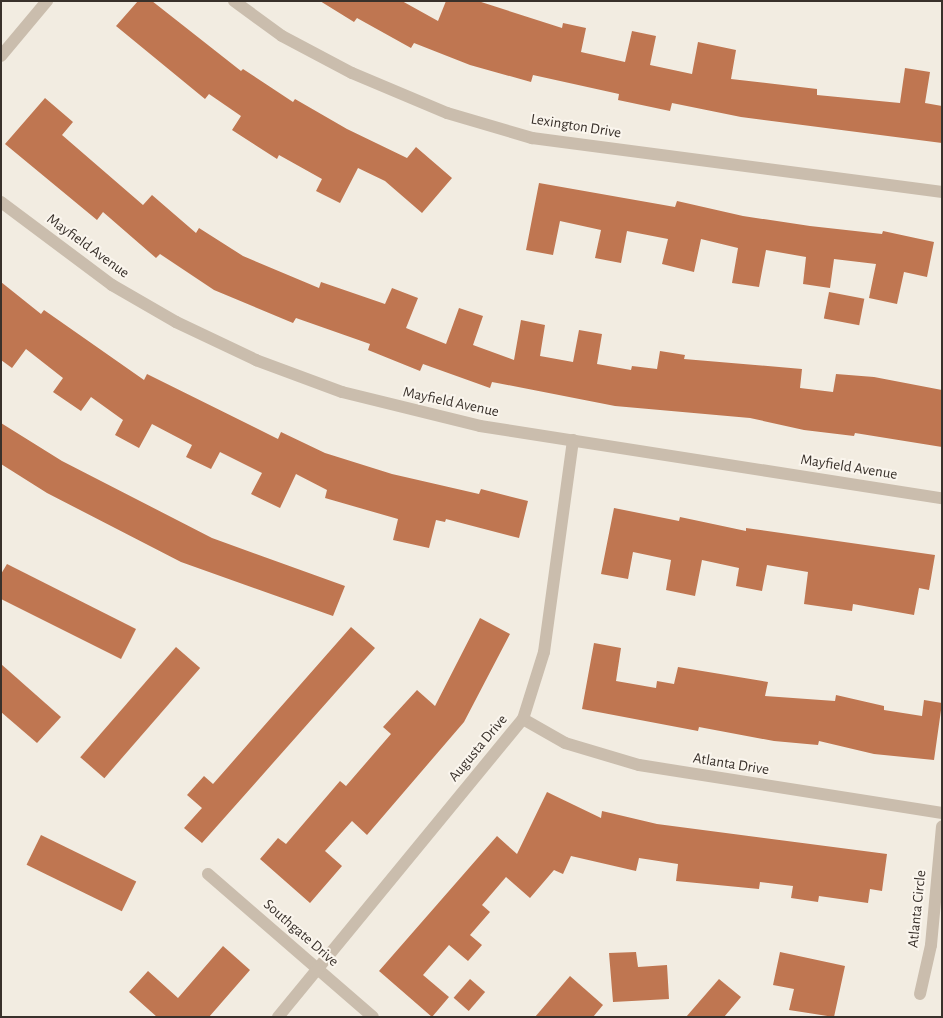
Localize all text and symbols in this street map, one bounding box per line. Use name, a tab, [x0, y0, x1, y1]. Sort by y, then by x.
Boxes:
street label: Lexington Drive	[529, 110, 623, 142]
street label: Mayfield Avenue	[43, 210, 133, 282]
street label: Mayfield Avenue	[401, 383, 501, 421]
street label: Mayfield Avenue	[799, 450, 899, 484]
street label: Augusta Drive	[445, 711, 511, 785]
street label: Atlanta Drive	[692, 749, 770, 779]
street label: Atlanta Circle	[904, 869, 930, 949]
street label: Southgate Drive	[260, 896, 342, 970]

